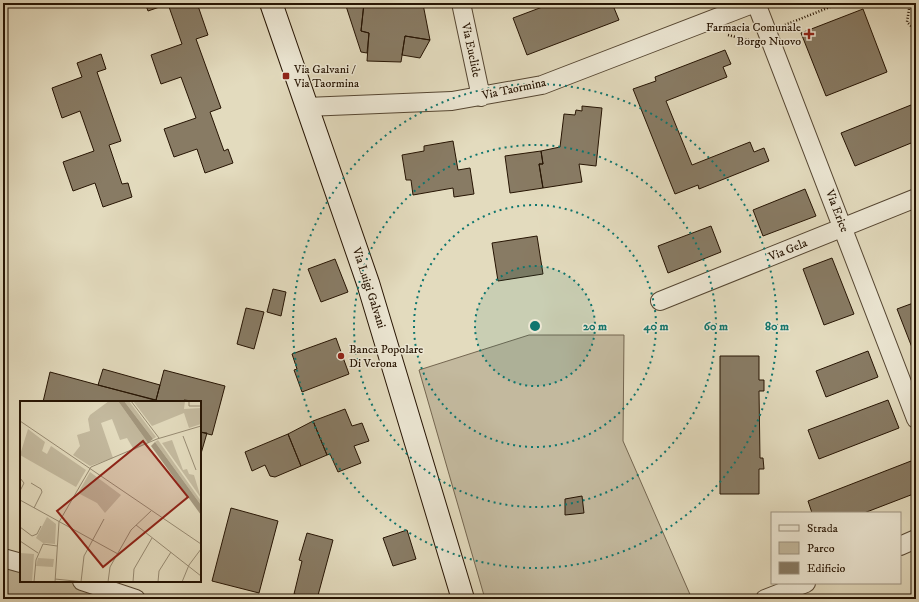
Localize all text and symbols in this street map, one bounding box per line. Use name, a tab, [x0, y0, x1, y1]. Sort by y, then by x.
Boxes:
street label: Via Euclide	[458, 20, 484, 79]
place label: Farmacia Comunale Borgo Nuovo	[706, 20, 801, 49]
marker: Farmacia Comunale Borgo Nuovo	[804, 29, 814, 39]
place label: Via Galvani / Via Taormina	[293, 62, 360, 91]
marker: Via Galvani / Via Taormina	[281, 71, 291, 81]
street label: Via Taormina	[480, 75, 548, 103]
street label: Via Erice	[822, 187, 852, 234]
street label: Via Gela	[766, 235, 810, 265]
street label: Via Luigi Galvani	[349, 245, 389, 330]
centre of rings	[528, 319, 542, 333]
text: 20 m	[583, 319, 607, 334]
text: 40 m	[643, 319, 668, 334]
text: 60 m	[704, 319, 728, 334]
text: 80 m	[765, 319, 789, 334]
place label: Banca Popolare Di Verona	[349, 342, 423, 371]
marker: Banca Popolare Di Verona	[336, 351, 346, 361]
inset map	[20, 401, 201, 582]
legend	[771, 512, 901, 584]
text: Strada	[807, 521, 839, 536]
text: Parco	[807, 541, 835, 556]
text: Edificio	[807, 561, 846, 576]

